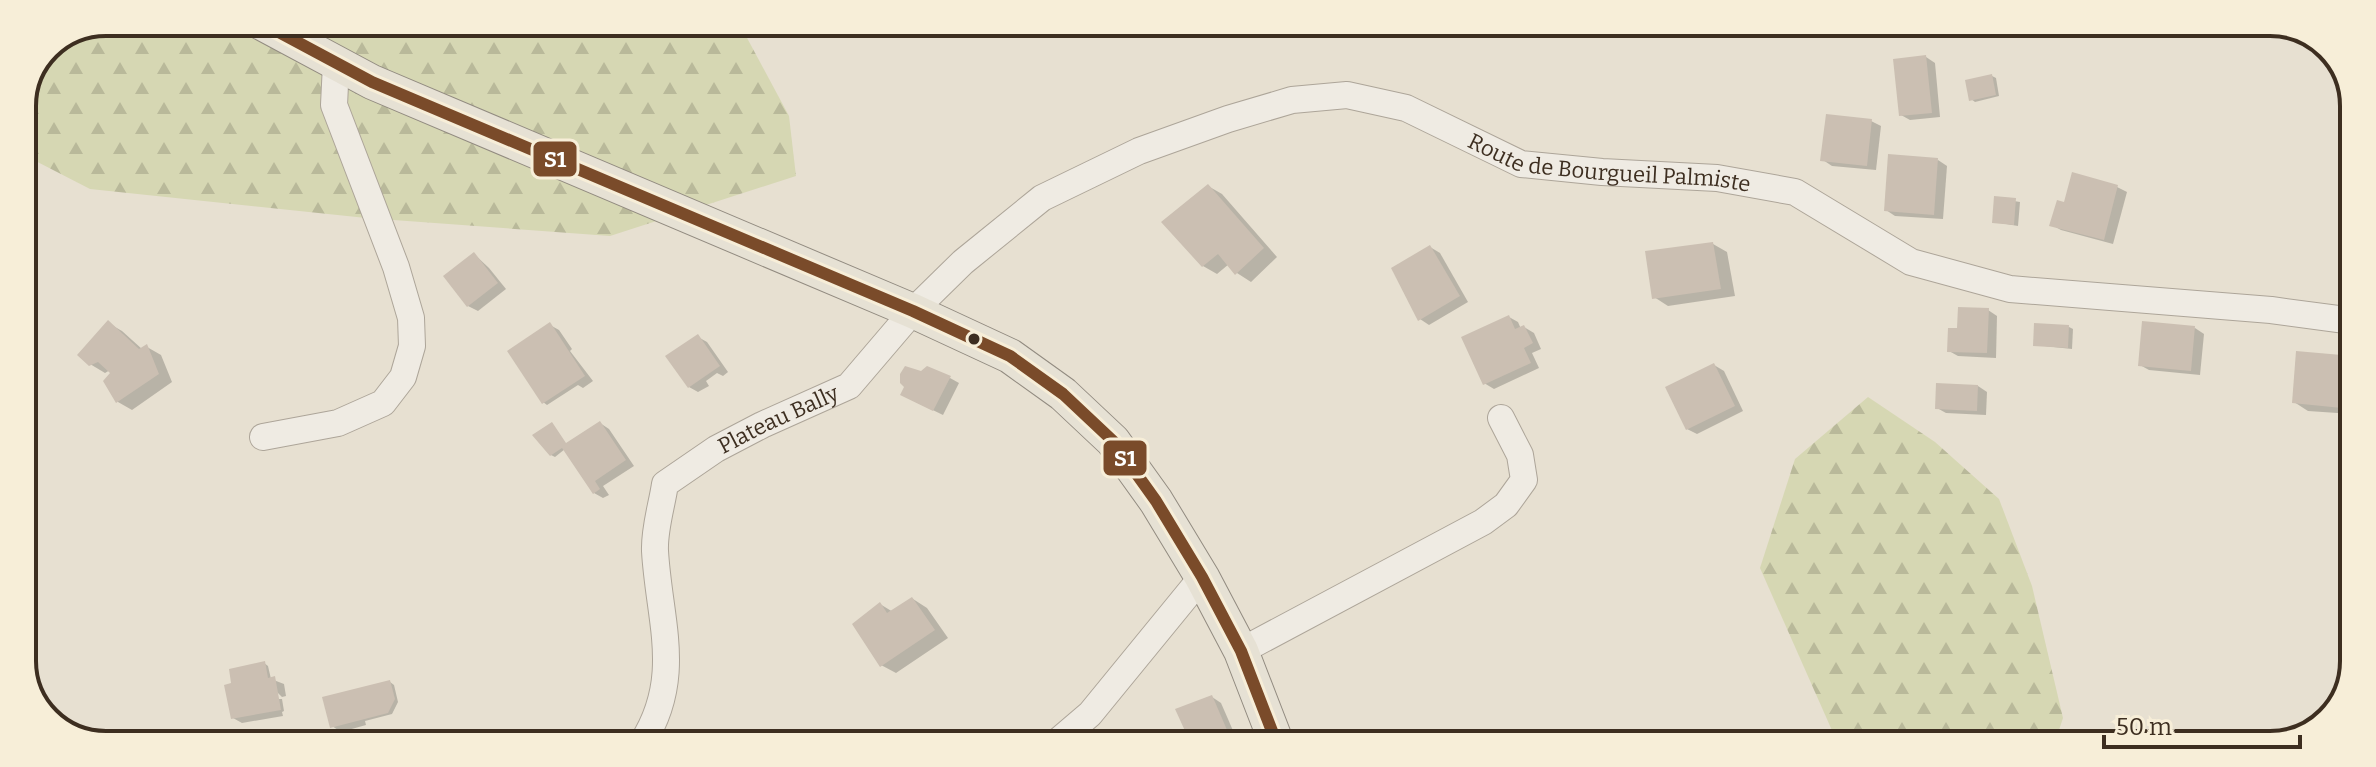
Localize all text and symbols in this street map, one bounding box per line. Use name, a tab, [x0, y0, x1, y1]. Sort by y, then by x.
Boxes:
street label: Route de Bourgueil Palmiste	[1464, 127, 1753, 198]
line badge: S1	[532, 140, 578, 178]
text: S1	[544, 146, 567, 173]
unlabelled marker	[966, 331, 982, 347]
street label: Plateau Bally	[713, 379, 843, 460]
line badge: S1	[1102, 439, 1148, 477]
text: S1	[1114, 445, 1137, 472]
scale bar	[2104, 699, 2300, 749]
text: 50 m	[2116, 713, 2172, 741]

